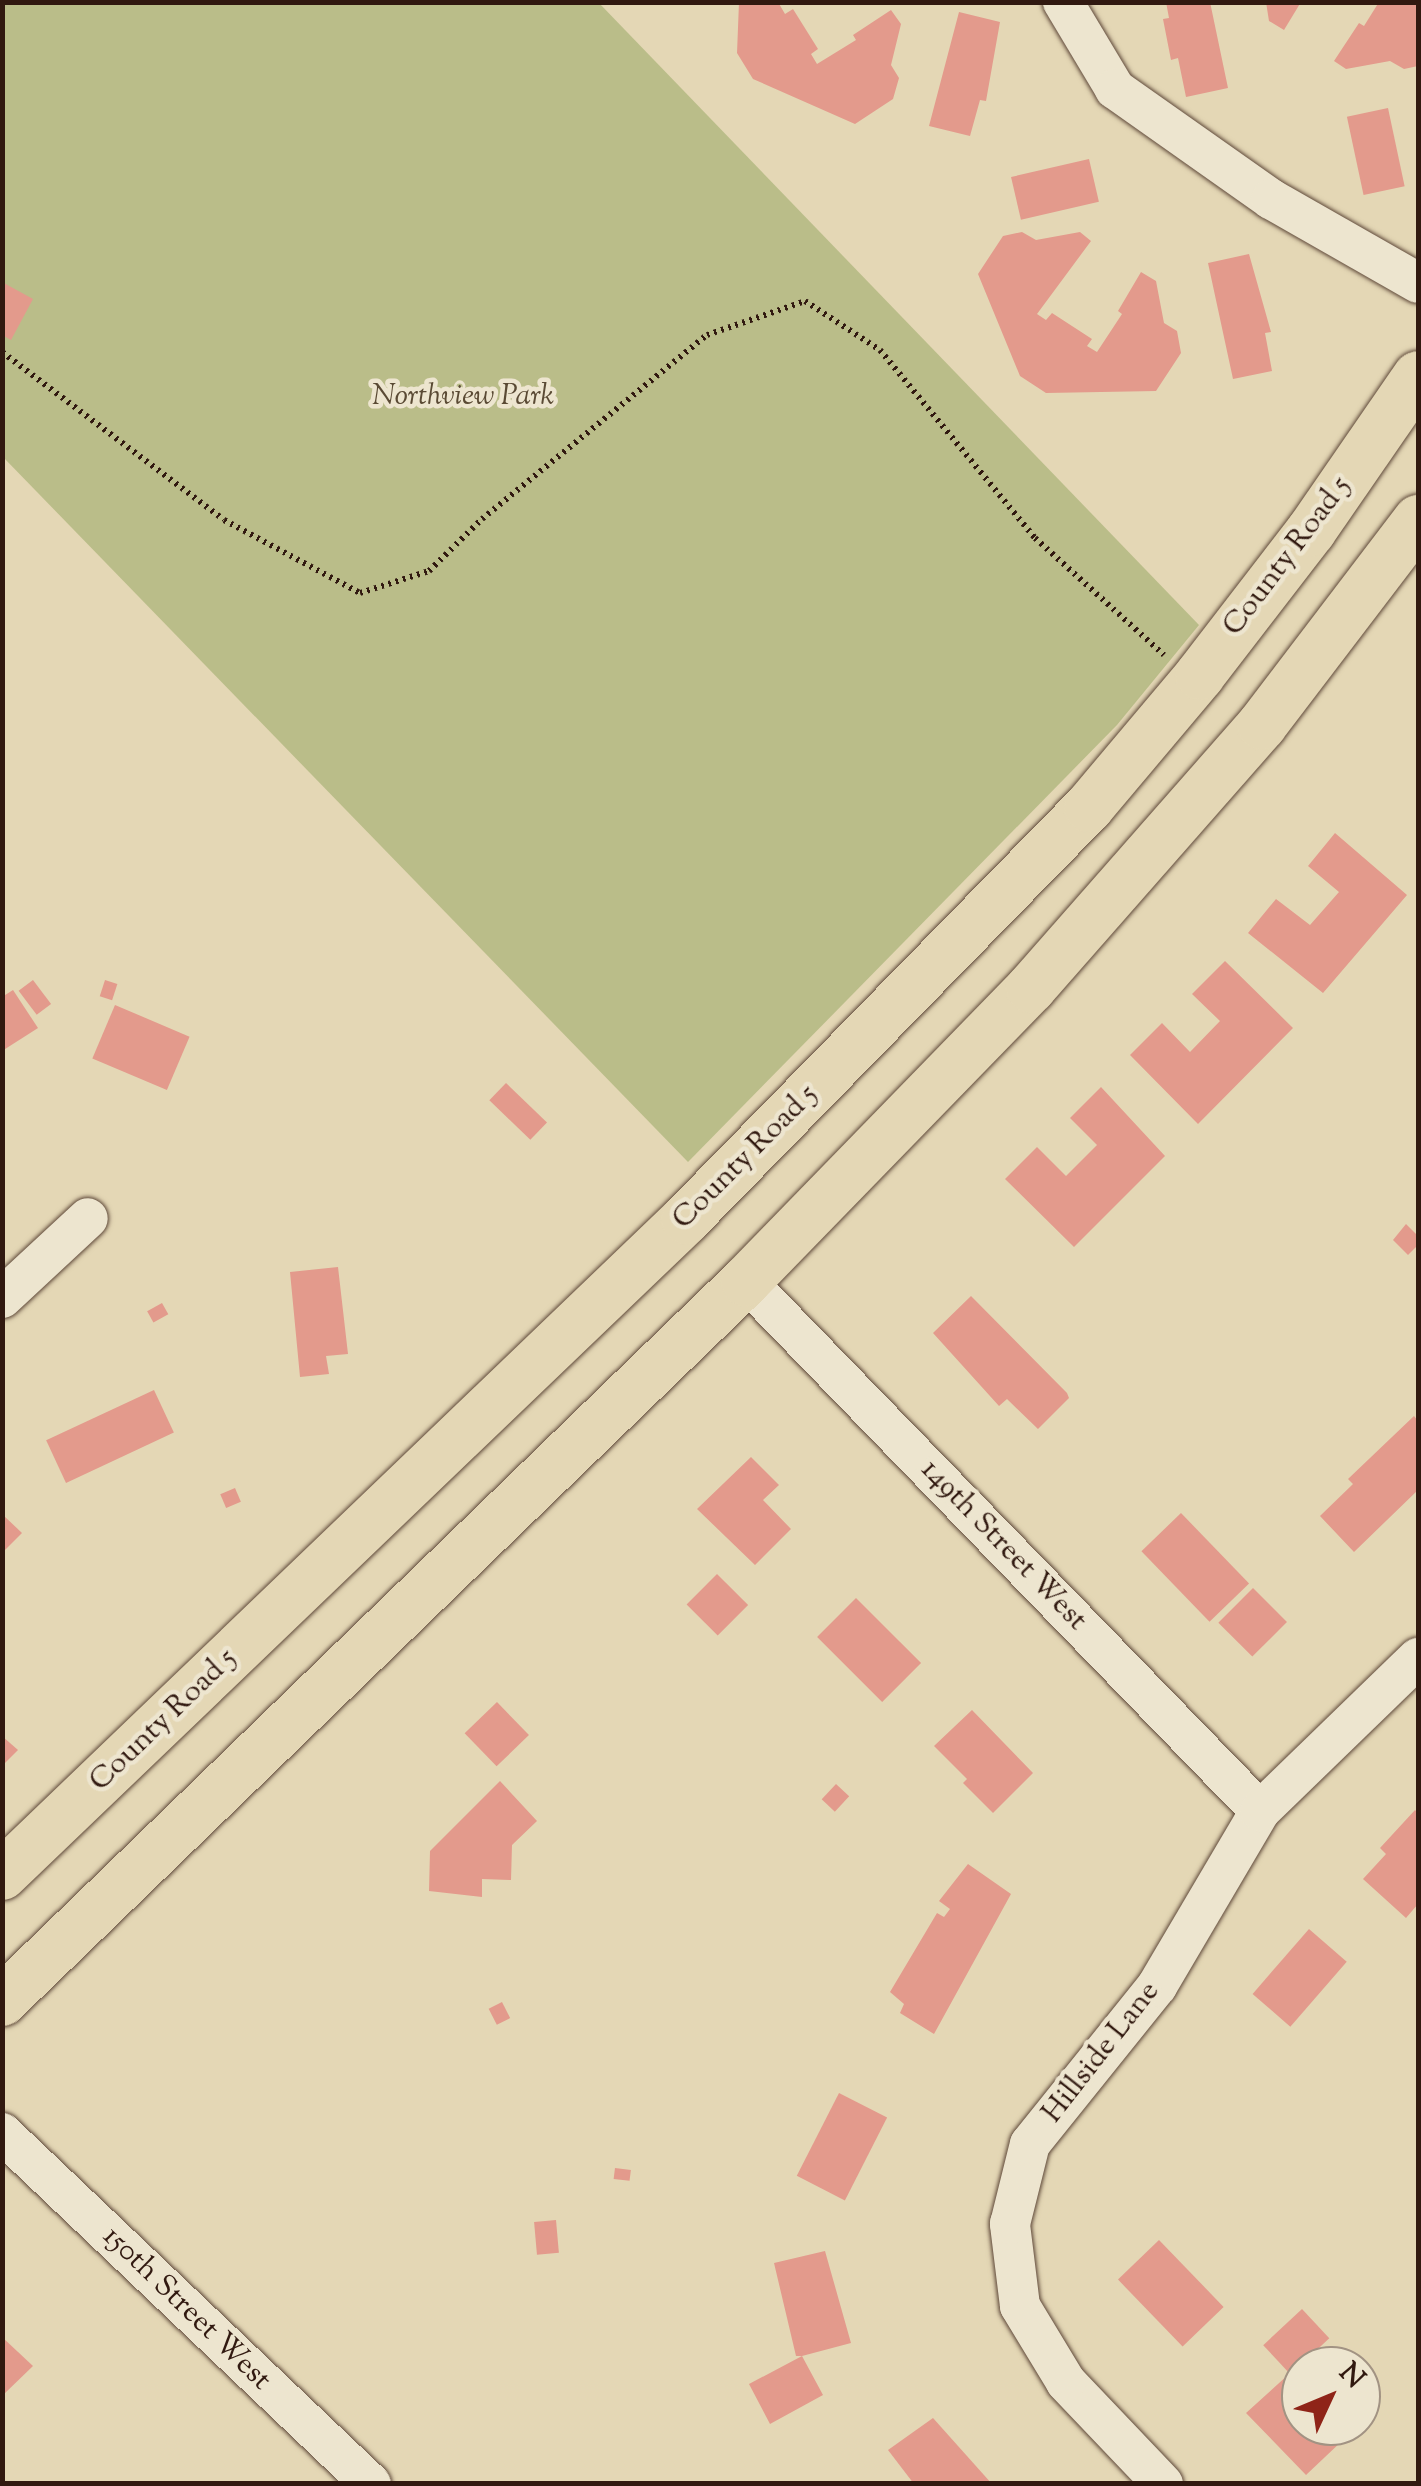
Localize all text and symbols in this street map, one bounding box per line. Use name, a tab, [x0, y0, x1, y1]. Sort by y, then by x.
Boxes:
park label: Northview Park	[372, 379, 554, 415]
street label: County Road 5	[1216, 470, 1360, 644]
street label: County Road 5	[666, 1078, 826, 1238]
street label: 149th Street West	[912, 1453, 1094, 1639]
street label: County Road 5	[83, 1642, 245, 1800]
street label: Hillside Lane	[1036, 1975, 1168, 2131]
street label: 150th Street West	[94, 2219, 278, 2399]
north arrow	[1281, 2346, 1381, 2446]
text: N	[1329, 2355, 1373, 2398]

